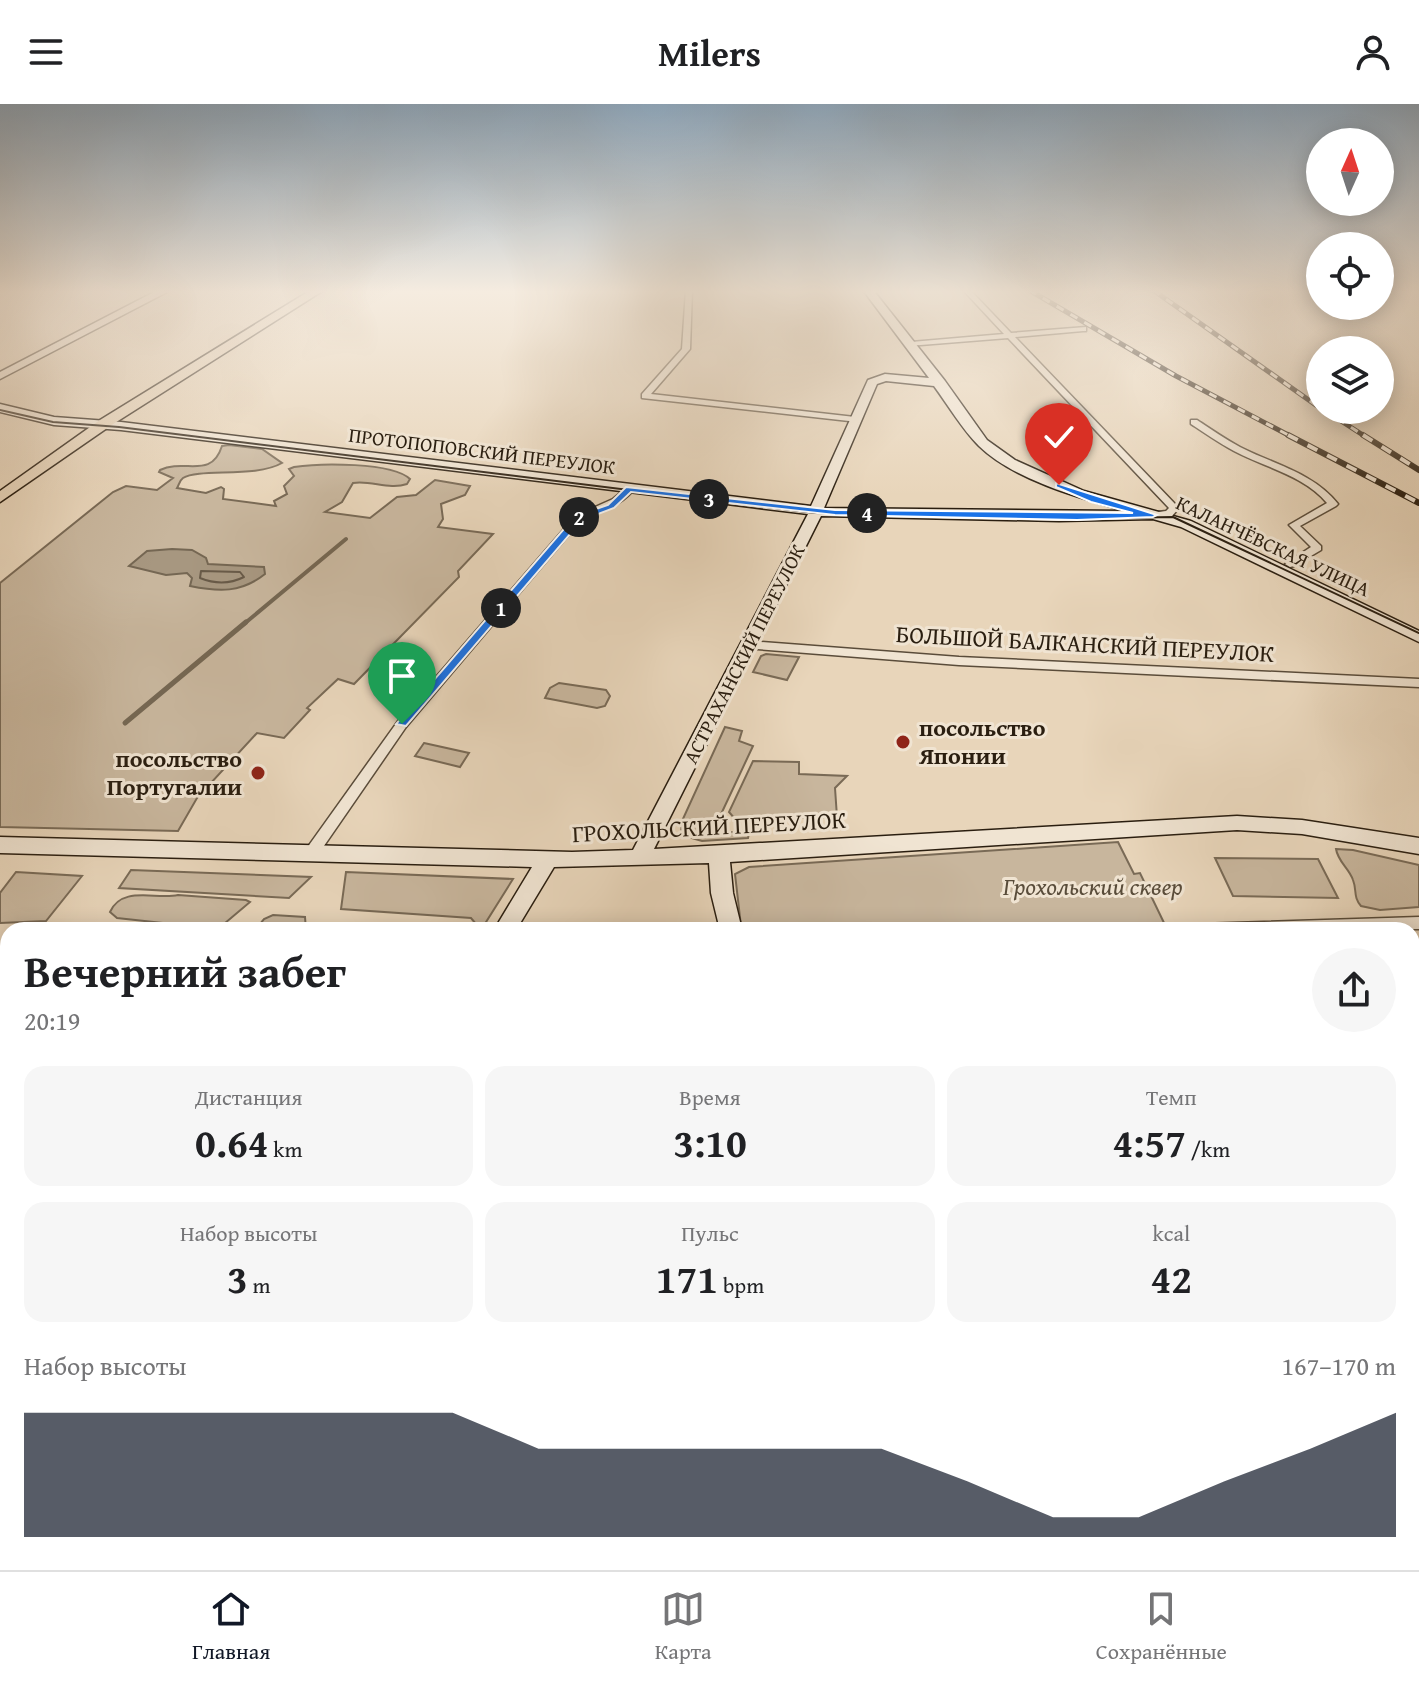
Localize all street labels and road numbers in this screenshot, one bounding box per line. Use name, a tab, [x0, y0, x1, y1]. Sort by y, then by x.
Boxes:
street label: ПРОТОПОПОВСКИЙ ПЕРЕУЛОК	[347, 420, 618, 481]
street label: КАЛАНЧЁВСКАЯ УЛИЦА	[1171, 488, 1375, 603]
street label: АСТРАХАНСКИЙ ПЕРЕУЛОК	[676, 538, 812, 768]
street label: БОЛЬШОЙ БАЛКАНСКИЙ ПЕРЕУЛОК	[895, 616, 1275, 671]
street label: ГРОХОЛЬСКИЙ ПЕРЕУЛОК	[571, 802, 847, 851]

